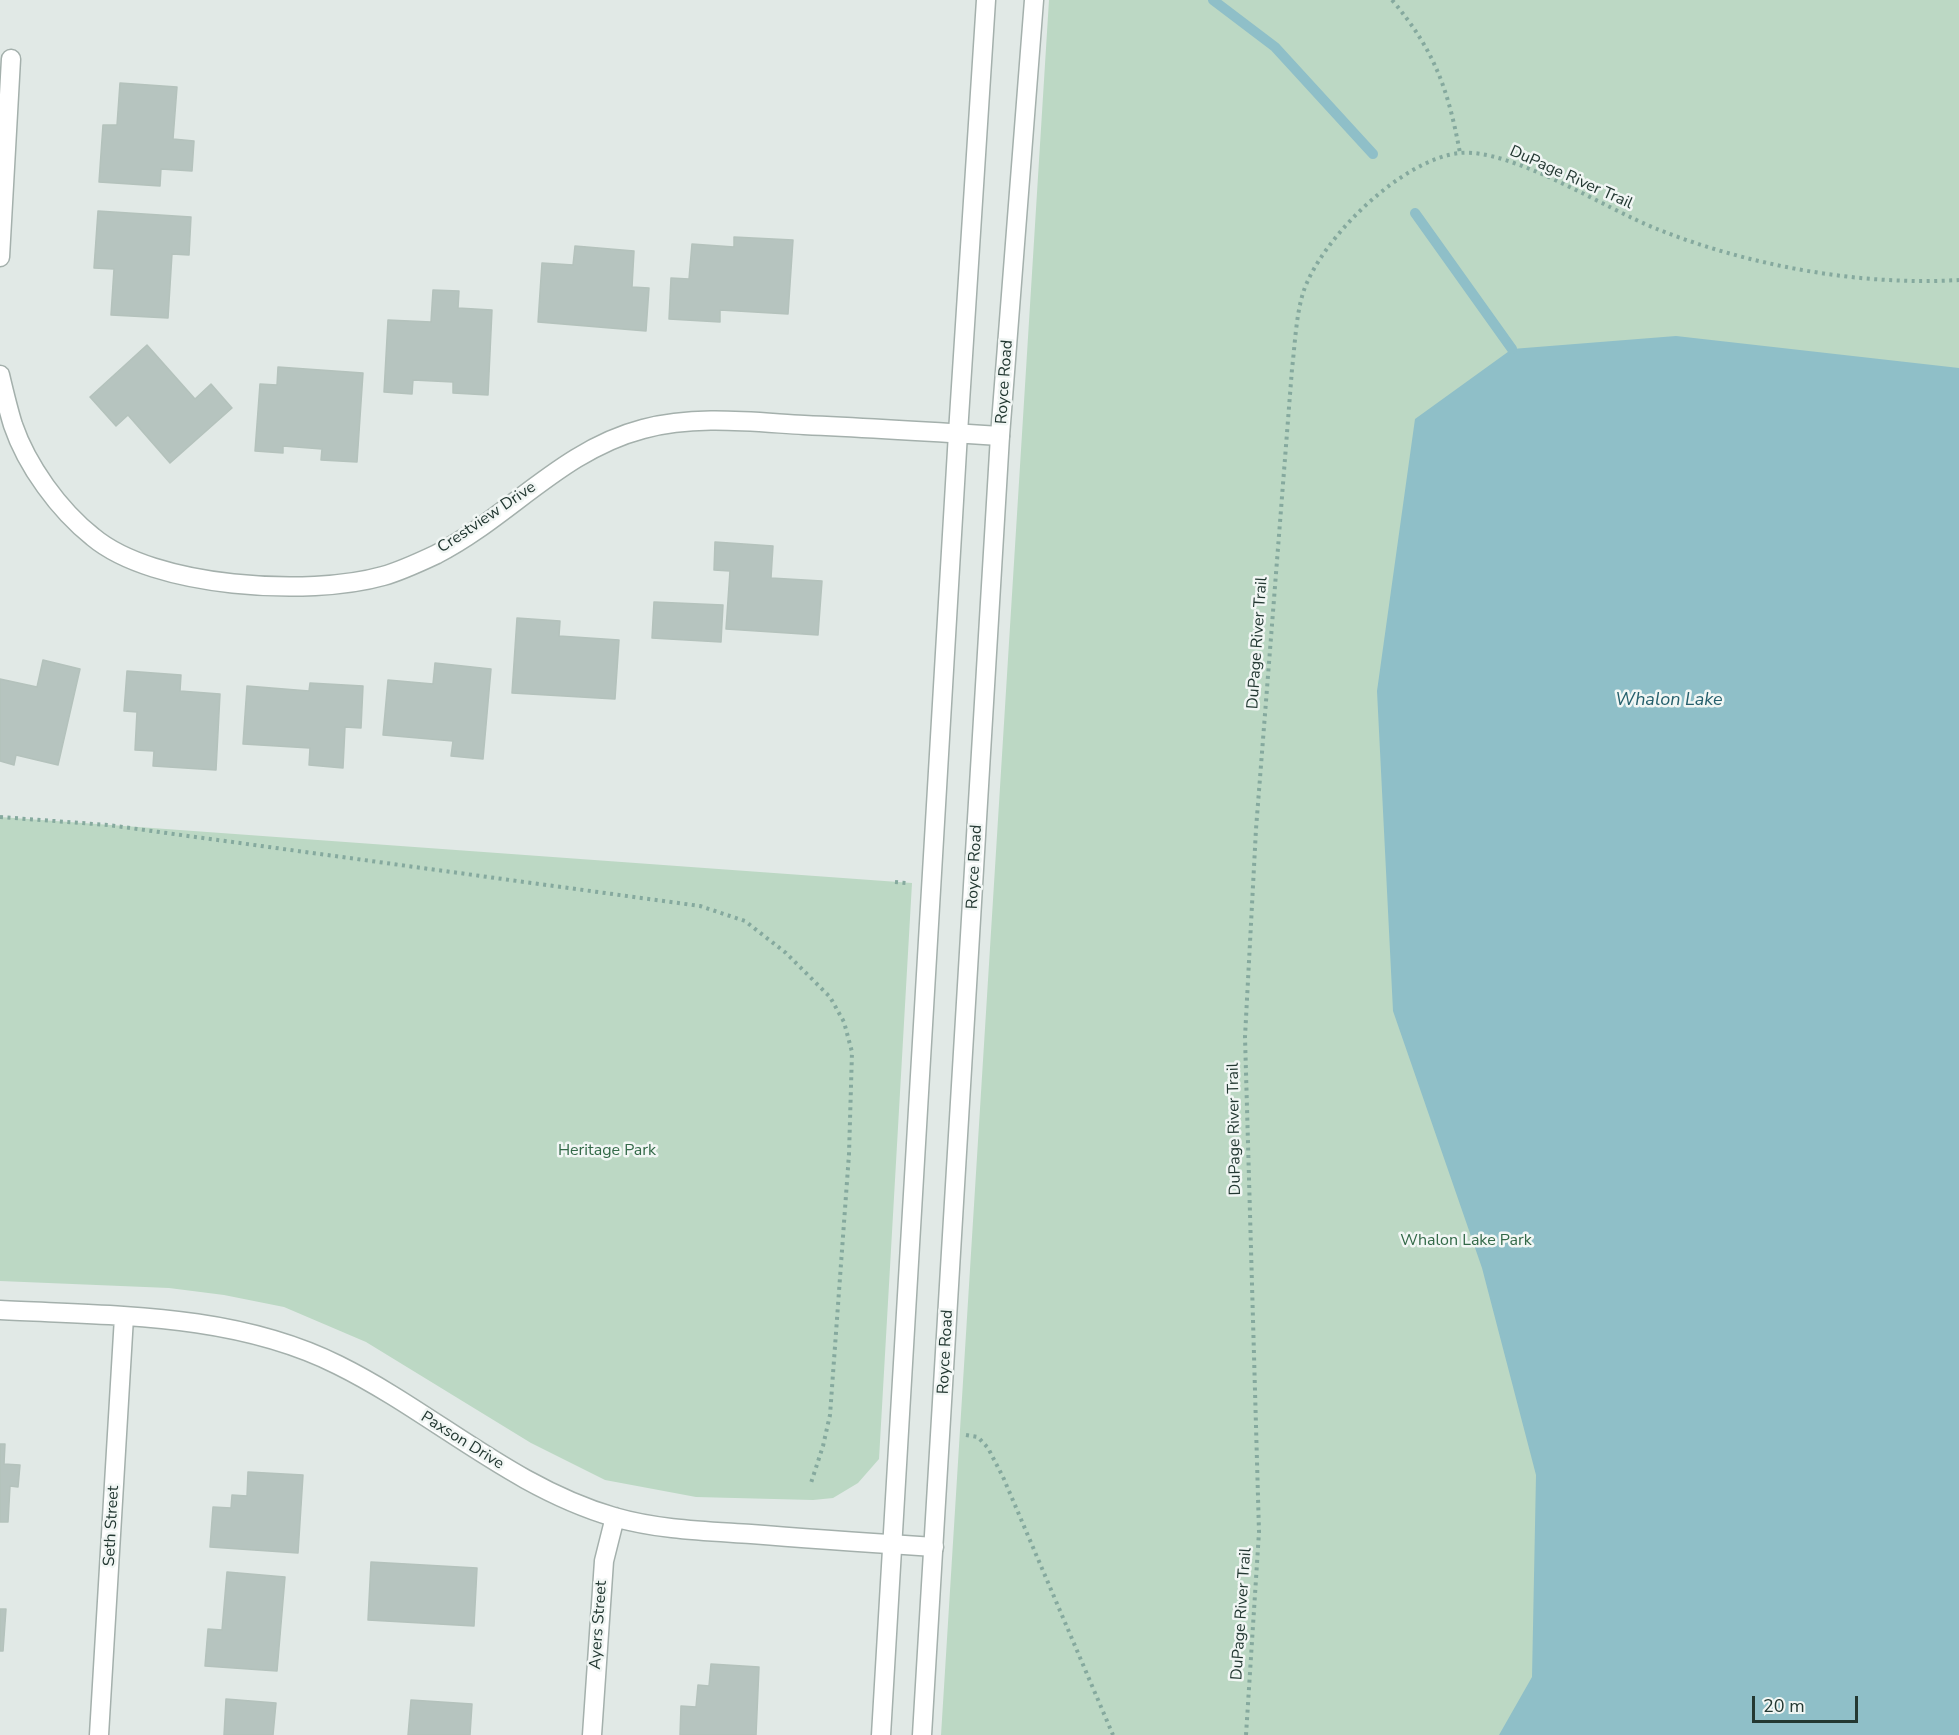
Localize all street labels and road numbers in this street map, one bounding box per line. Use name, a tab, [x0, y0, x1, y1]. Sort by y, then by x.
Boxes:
street label: DuPage River Trail	[1506, 142, 1636, 214]
street label: Royce Road	[992, 339, 1018, 425]
street label: Crestview Drive	[434, 478, 540, 558]
street label: DuPage River Trail	[1244, 576, 1272, 710]
street label: Royce Road	[963, 824, 987, 910]
street label: DuPage River Trail	[1224, 1062, 1246, 1196]
street label: Royce Road	[934, 1309, 958, 1395]
street label: Paxson Drive	[417, 1408, 507, 1474]
street label: Seth Street	[100, 1485, 124, 1567]
street label: DuPage River Trail	[1228, 1547, 1256, 1681]
street label: Ayers Street	[586, 1580, 612, 1670]

